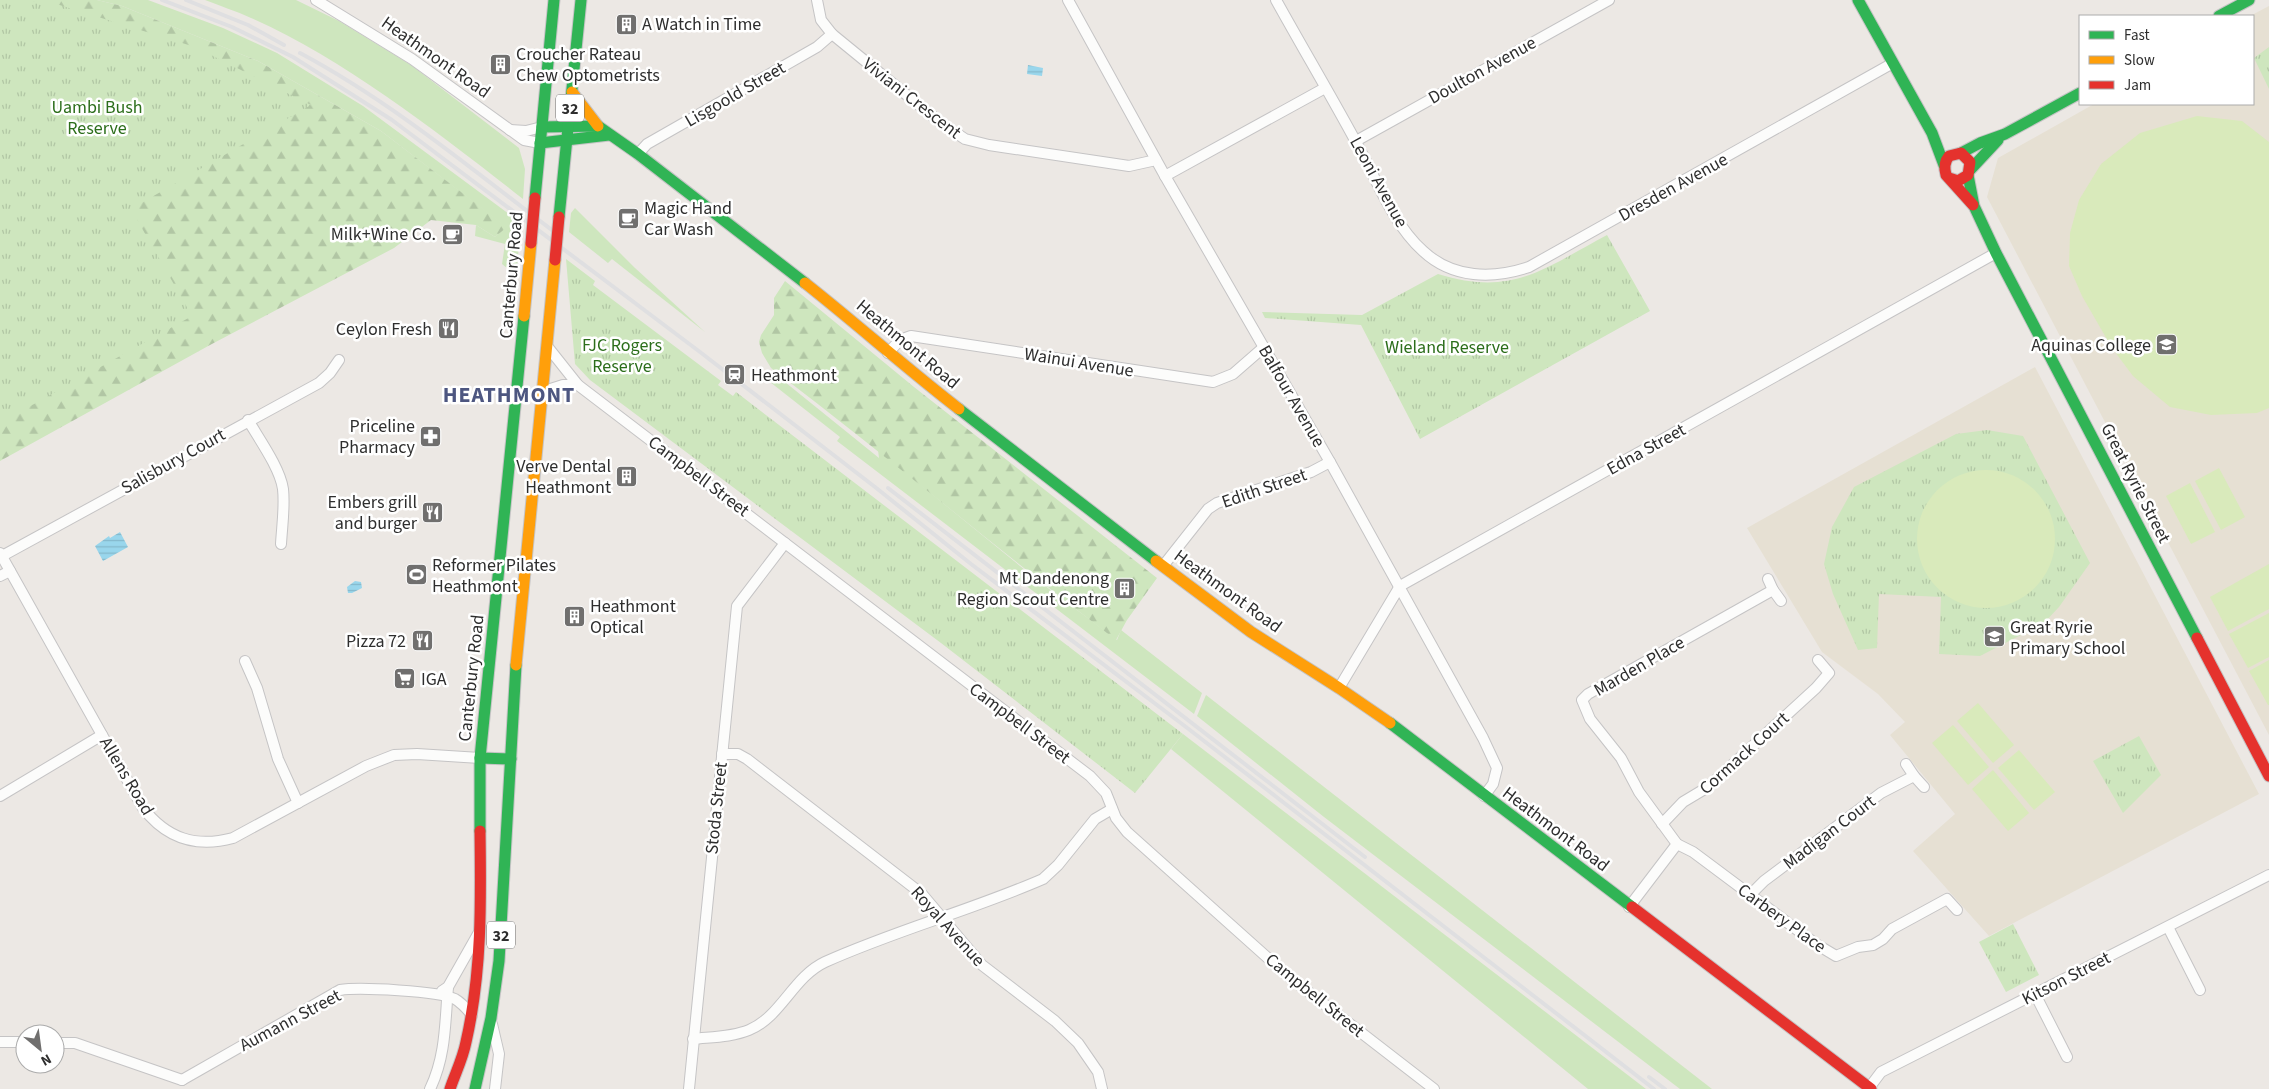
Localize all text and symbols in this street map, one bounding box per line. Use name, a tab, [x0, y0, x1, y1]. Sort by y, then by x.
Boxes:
street label: Heathmont Road	[376, 10, 495, 104]
building icon: A Watch in Time	[614, 12, 638, 36]
place label: A Watch in Time	[642, 12, 761, 37]
legend	[2079, 15, 2254, 105]
text: Fast	[2124, 25, 2150, 46]
street label: Doulton Avenue	[1424, 30, 1541, 110]
place label: Croucher Rateau Chew Optometrists	[516, 42, 660, 88]
text: Slow	[2124, 50, 2155, 71]
building icon: Croucher Rateau Chew Optometrists	[488, 52, 512, 76]
street label: Viviani Crescent	[857, 52, 966, 145]
street label: Lisgoold Street	[680, 56, 790, 133]
text: Jam	[2124, 75, 2151, 96]
park label: Uambi Bush Reserve	[51, 95, 143, 141]
road number: 32	[556, 95, 584, 122]
street label: Leoni Avenue	[1343, 132, 1414, 232]
street label: Dresden Avenue	[1614, 147, 1732, 228]
place label: Magic Hand Car Wash	[644, 196, 732, 242]
cafe icon: Magic Hand Car Wash	[616, 206, 640, 230]
street label: Canterbury Road	[493, 211, 529, 340]
place label: Milk+Wine Co.	[331, 222, 436, 247]
cafe icon: Milk+Wine Co.	[440, 222, 464, 246]
street label: Heathmont Road	[851, 294, 965, 395]
place label: Ceylon Fresh	[336, 317, 432, 342]
restaurant icon: Ceylon Fresh	[436, 317, 460, 341]
park label: FJC Rogers Reserve	[582, 333, 662, 379]
place label: Aquinas College	[2031, 333, 2151, 358]
school or university icon: Aquinas College	[2155, 333, 2179, 357]
park label: Wieland Reserve	[1385, 335, 1509, 360]
street label: Balfour Avenue	[1252, 341, 1331, 452]
street label: Wainui Avenue	[1022, 342, 1136, 383]
station icon: Heathmont	[723, 363, 747, 387]
place label: Heathmont	[751, 363, 837, 388]
district label: HEATHMONT	[443, 379, 575, 411]
place label: Priceline Pharmacy	[339, 414, 416, 460]
street label: Edna Street	[1602, 417, 1690, 481]
street label: Great Ryrie Street	[2095, 419, 2176, 547]
street label: Salisbury Court	[117, 422, 230, 500]
pharmacy icon: Priceline Pharmacy	[419, 424, 443, 448]
street label: Campbell Street	[643, 430, 755, 523]
place label: Verve Dental Heathmont	[516, 454, 611, 500]
street label: Edith Street	[1218, 462, 1310, 515]
building icon: Verve Dental Heathmont	[615, 464, 639, 488]
place label: Embers grill and burger	[327, 490, 418, 536]
restaurant icon: Embers grill and burger	[421, 500, 445, 524]
street label: Heathmont Road	[1169, 544, 1287, 639]
place label: Reformer Pilates Heathmont	[432, 553, 556, 599]
sports icon: Reformer Pilates Heathmont	[404, 563, 428, 587]
place label: Mt Dandenong Region Scout Centre	[957, 566, 1109, 612]
building icon: Mt Dandenong Region Scout Centre	[1113, 576, 1137, 600]
place label: Heathmont Optical	[590, 594, 676, 640]
building icon: Heathmont Optical	[562, 604, 586, 628]
street label: Canterbury Road	[452, 613, 491, 743]
place label: Great Ryrie Primary School	[2010, 615, 2125, 661]
school or university icon: Great Ryrie Primary School	[1982, 625, 2006, 649]
place label: Pizza 72	[346, 629, 406, 654]
restaurant icon: Pizza 72	[410, 629, 434, 653]
street label: Marden Place	[1589, 630, 1689, 703]
supermarket icon: IGA	[393, 667, 417, 691]
place label: IGA	[421, 667, 447, 692]
street label: Campbell Street	[964, 677, 1076, 770]
street label: Cormack Court	[1694, 706, 1795, 801]
street label: Allens Road	[93, 732, 160, 820]
street label: Stoda Street	[699, 761, 734, 855]
street label: Heathmont Road	[1497, 781, 1614, 878]
street label: Madigan Court	[1778, 789, 1881, 875]
street label: Carbery Place	[1732, 878, 1831, 959]
street label: Royal Avenue	[905, 881, 991, 972]
road number: 32	[487, 922, 515, 948]
street label: Kitson Street	[2018, 945, 2115, 1012]
street label: Campbell Street	[1260, 948, 1370, 1043]
street label: Aumann Street	[235, 983, 345, 1058]
north arrow	[15, 1024, 65, 1074]
text: N	[37, 1048, 55, 1070]

